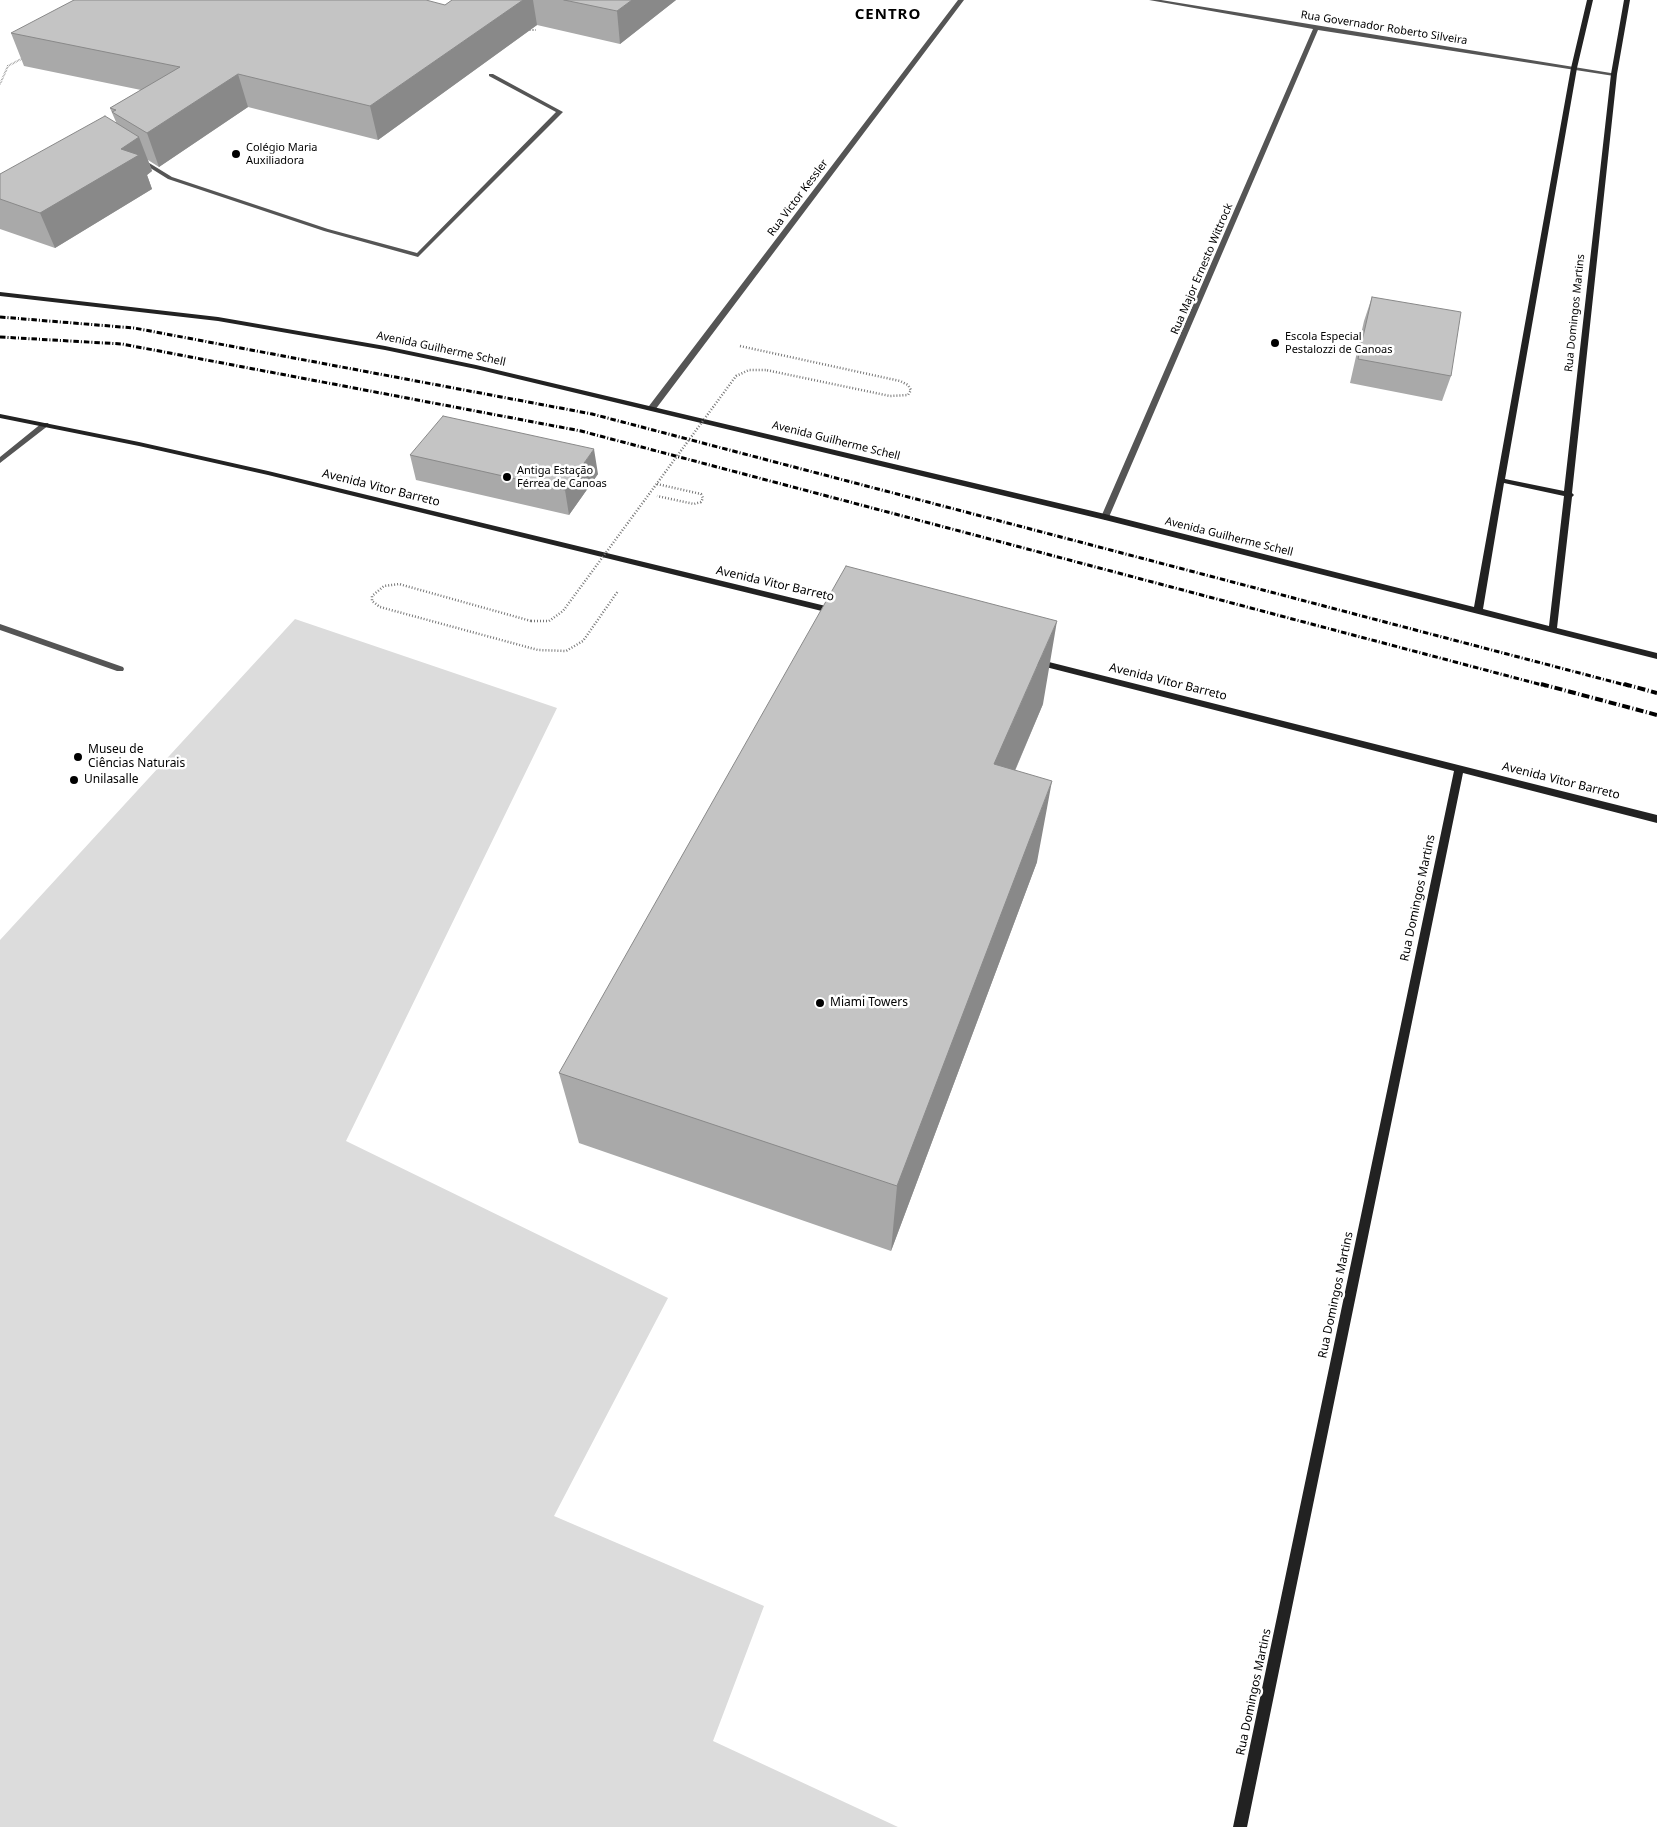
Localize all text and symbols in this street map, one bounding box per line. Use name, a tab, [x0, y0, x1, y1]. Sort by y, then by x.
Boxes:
district label: CENTRO	[854, 6, 922, 24]
street label: Rua Governador Roberto Silveira	[1300, 8, 1468, 48]
place label: Colégio Maria Auxiliadora	[246, 141, 317, 167]
marker: Colégio Maria Auxiliadora	[230, 148, 242, 160]
street label: Rua Victor Kessler	[765, 157, 831, 239]
street label: Rua Major Ernesto Wittrock	[1168, 201, 1236, 337]
street label: Rua Domingos Martins	[1562, 253, 1588, 373]
street label: Avenida Guilherme Schell	[375, 329, 507, 369]
place label: Escola Especial Pestalozzi de Canoas	[1285, 330, 1393, 356]
marker: Escola Especial Pestalozzi de Canoas	[1269, 337, 1281, 349]
street label: Avenida Guilherme Schell	[771, 419, 901, 463]
place label: Antiga Estação Férrea de Canoas	[517, 464, 607, 490]
street label: Avenida Vitor Barreto	[321, 466, 441, 510]
marker: Antiga Estação Férrea de Canoas	[501, 471, 513, 483]
street label: Avenida Guilherme Schell	[1164, 515, 1294, 559]
street label: Avenida Vitor Barreto	[715, 563, 835, 605]
street label: Avenida Vitor Barreto	[1108, 660, 1228, 704]
place label: Museu de Ciências Naturais	[88, 743, 185, 771]
marker: Museu de Ciências Naturais	[72, 751, 84, 763]
street label: Avenida Vitor Barreto	[1501, 759, 1621, 803]
place label: Unilasalle	[84, 773, 139, 787]
marker: Unilasalle	[68, 774, 80, 786]
street label: Rua Domingos Martins	[1398, 833, 1438, 963]
place label: Miami Towers	[830, 996, 908, 1010]
marker: Miami Towers	[814, 997, 826, 1009]
street label: Rua Domingos Martins	[1316, 1230, 1356, 1360]
street label: Rua Domingos Martins	[1234, 1627, 1274, 1757]

